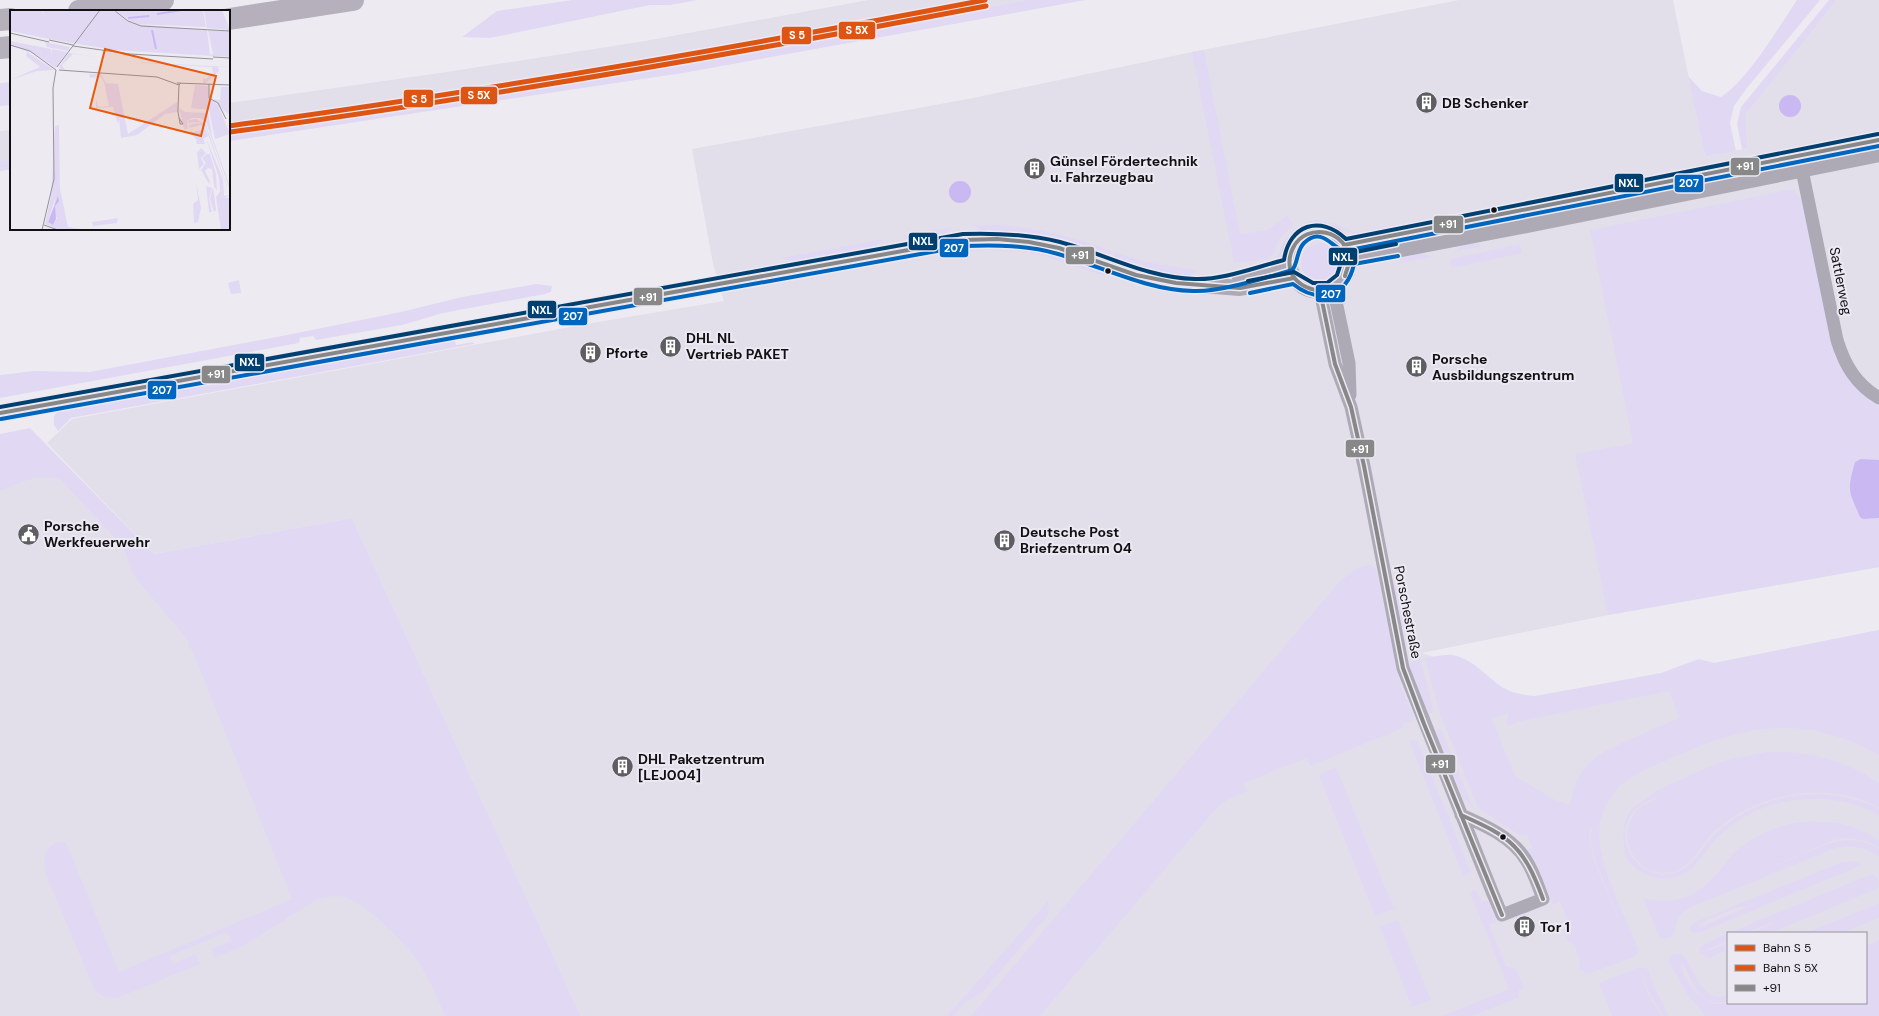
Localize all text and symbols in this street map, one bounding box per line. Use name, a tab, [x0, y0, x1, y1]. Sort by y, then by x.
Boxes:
inset map	[10, 10, 230, 230]
line badge: S 5X	[838, 21, 876, 40]
text: S 5X	[845, 23, 869, 37]
line badge: S 5	[781, 26, 812, 45]
text: S 5	[789, 28, 805, 42]
line badge: S 5X	[460, 86, 498, 105]
text: S 5X	[467, 88, 491, 102]
line badge: S 5	[403, 89, 434, 108]
building icon: DB Schenker	[1414, 90, 1440, 116]
text: S 5	[411, 92, 427, 106]
place label: DB Schenker	[1442, 94, 1529, 112]
place label: Günsel Fördertechnik u. Fahrzeugbau	[1050, 152, 1198, 186]
building icon: Günsel Fördertechnik u. Fahrzeugbau	[1022, 156, 1048, 182]
line badge: +91	[1730, 157, 1760, 176]
text: +91	[1736, 159, 1754, 173]
line badge: NXL	[1614, 173, 1644, 193]
line badge: 207	[1674, 174, 1704, 193]
text: NXL	[1618, 176, 1640, 190]
text: 207	[1679, 176, 1699, 190]
unlabelled marker	[1489, 205, 1499, 215]
line badge: +91	[1433, 215, 1464, 234]
text: +91	[1439, 217, 1457, 231]
line badge: NXL	[908, 232, 938, 251]
text: NXL	[912, 234, 934, 248]
line badge: 207	[939, 238, 969, 258]
text: 207	[944, 241, 964, 255]
street label: Sattlerweg	[1826, 245, 1856, 317]
line badge: +91	[1065, 246, 1095, 265]
line badge: NXL	[1328, 247, 1358, 266]
text: +91	[1071, 248, 1089, 262]
text: NXL	[1332, 250, 1354, 264]
unlabelled marker	[1103, 266, 1113, 276]
line badge: 207	[1315, 284, 1346, 303]
line badge: +91	[633, 287, 663, 306]
text: 207	[1321, 287, 1341, 301]
text: +91	[639, 290, 657, 304]
line badge: NXL	[527, 300, 557, 319]
text: NXL	[531, 303, 553, 317]
line badge: 207	[558, 307, 588, 326]
text: 207	[563, 309, 583, 323]
place label: DHL NL Vertrieb PAKET	[686, 329, 789, 363]
building icon: DHL NL Vertrieb PAKET	[657, 333, 683, 359]
building icon: Pforte	[577, 340, 603, 366]
place label: Pforte	[606, 344, 648, 362]
place label: Porsche Ausbildungszentrum	[1432, 350, 1574, 384]
line badge: NXL	[234, 353, 265, 372]
building icon: Porsche Ausbildungszentrum	[1403, 354, 1429, 380]
text: NXL	[239, 355, 261, 369]
line badge: +91	[201, 365, 231, 384]
text: +91	[207, 367, 225, 381]
line badge: 207	[147, 380, 177, 400]
text: 207	[152, 383, 172, 397]
line badge: +91	[1345, 439, 1375, 458]
text: +91	[1351, 442, 1369, 456]
place label: Porsche Werkfeuerwehr	[44, 517, 150, 551]
public building icon: Porsche Werkfeuerwehr	[16, 521, 42, 547]
place label: Deutsche Post Briefzentrum 04	[1020, 523, 1132, 557]
building icon: Deutsche Post Briefzentrum 04	[992, 527, 1018, 553]
street label: Porschestraße	[1390, 564, 1426, 660]
place label: DHL Paketzentrum [LEJ004]	[638, 750, 765, 784]
building icon: DHL Paketzentrum [LEJ004]	[610, 754, 636, 780]
line badge: +91	[1425, 754, 1456, 774]
text: +91	[1431, 757, 1449, 771]
unlabelled marker	[1498, 832, 1508, 842]
building icon: Tor 1	[1511, 914, 1537, 940]
place label: Tor 1	[1540, 918, 1570, 936]
legend	[1727, 932, 1867, 1004]
text: Bahn S 5	[1763, 940, 1811, 956]
text: Bahn S 5X	[1763, 960, 1818, 976]
text: +91	[1763, 980, 1781, 996]

